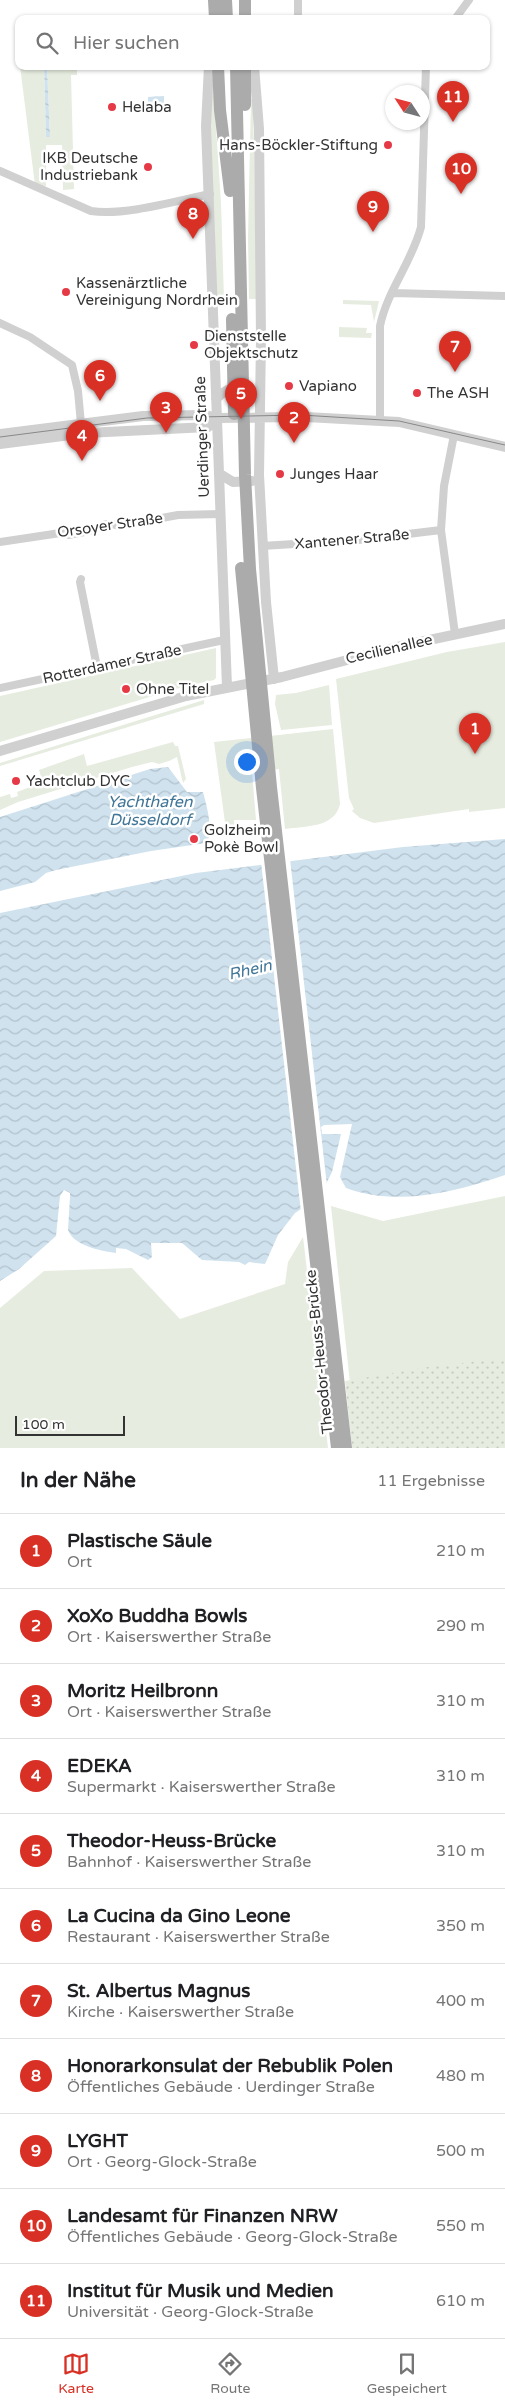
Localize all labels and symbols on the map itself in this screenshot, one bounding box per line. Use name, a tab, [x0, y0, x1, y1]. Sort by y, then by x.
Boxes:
pin: 11	[437, 81, 469, 122]
north arrow	[385, 85, 430, 130]
place label: Helaba	[122, 98, 172, 116]
marker: Helaba	[106, 101, 118, 113]
place label: Hans-Böckler-Stiftung	[219, 136, 378, 154]
marker: Hans-Böckler-Stiftung	[382, 139, 394, 151]
place label: IKB Deutsche Industriebank	[40, 149, 138, 184]
pin: 10	[445, 153, 477, 194]
marker: IKB Deutsche Industriebank	[142, 161, 154, 173]
pin: 9	[357, 191, 389, 232]
pin: 8	[177, 198, 209, 239]
place label: Kassenärztliche Vereinigung Nordrhein	[76, 274, 238, 309]
marker: Kassenärztliche Vereinigung Nordrhein	[60, 286, 72, 298]
place label: Dienststelle Objektschutz	[204, 327, 298, 362]
pin: 7	[439, 331, 471, 372]
marker: Dienststelle Objektschutz	[188, 339, 200, 351]
pin: 6	[84, 360, 116, 401]
street label: Uerdinger Straße	[191, 376, 213, 498]
place label: Vapiano	[299, 377, 357, 395]
pin: 5	[225, 378, 257, 419]
marker: Vapiano	[283, 380, 295, 392]
place label: The ASH	[427, 384, 489, 402]
marker: The ASH	[411, 387, 423, 399]
pin: 3	[150, 392, 182, 433]
pin: 2	[278, 402, 310, 443]
pin: 4	[66, 420, 98, 461]
place label: Junges Haar	[290, 465, 379, 483]
marker: Junges Haar	[274, 468, 286, 480]
street label: Orsoyer Straße	[56, 509, 164, 541]
street label: Xantener Straße	[294, 525, 410, 553]
street label: Cecilienallee	[344, 630, 434, 668]
street label: Rotterdamer Straße	[41, 641, 183, 687]
place label: Ohne Titel	[136, 680, 209, 698]
marker: Ohne Titel	[120, 683, 132, 695]
pin: 1	[459, 713, 491, 754]
your location	[234, 749, 260, 775]
place label: Yachtclub DYC	[26, 772, 130, 790]
marker: Yachtclub DYC	[10, 775, 22, 787]
water label: Yachthafen Düsseldorf	[107, 792, 194, 830]
place label: Golzheim Pokè Bowl	[204, 821, 278, 856]
marker: Golzheim Pokè Bowl	[188, 833, 200, 845]
water label: Rhein	[226, 955, 275, 985]
street label: Theodor-Heuss-Brücke	[301, 1269, 337, 1435]
scale bar	[15, 1413, 125, 1436]

